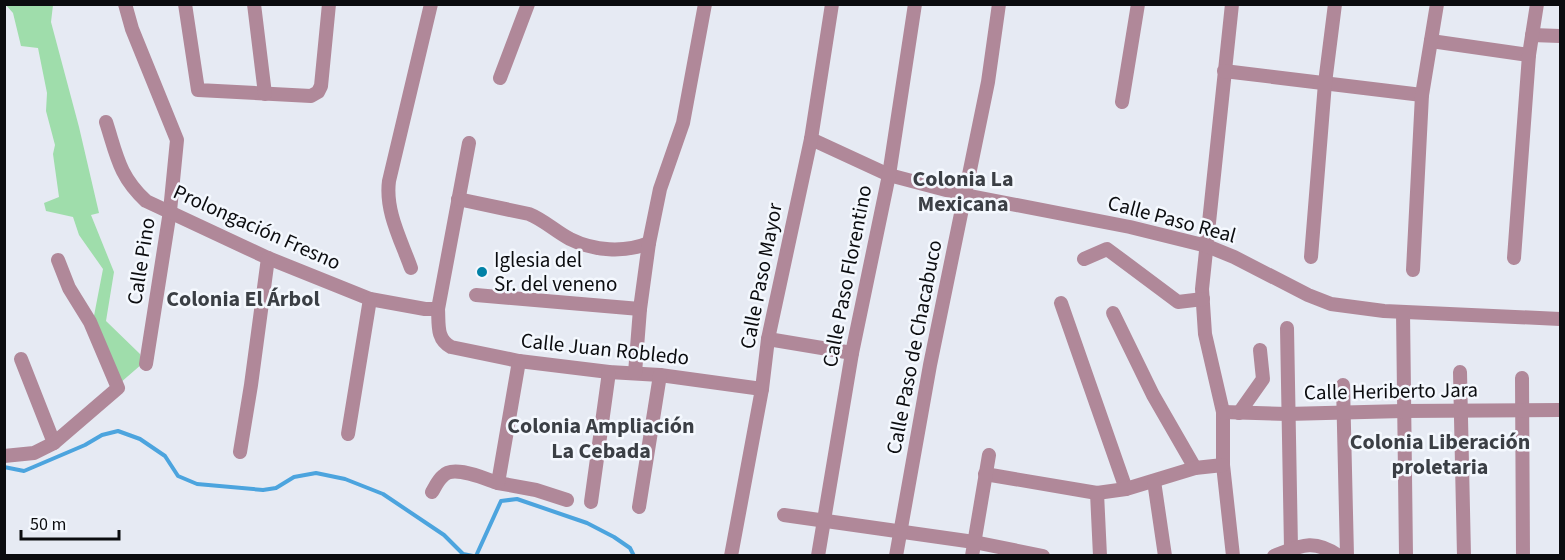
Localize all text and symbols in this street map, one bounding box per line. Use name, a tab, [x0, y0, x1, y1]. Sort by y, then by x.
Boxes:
district label: Colonia La Mexicana	[912, 163, 1014, 220]
street label: Prolongación Fresno	[169, 177, 345, 277]
street label: Calle Paso Florentino	[815, 182, 879, 370]
street label: Calle Paso Real	[1105, 187, 1239, 251]
street label: Calle Paso Mayor	[732, 200, 790, 352]
street label: Calle Pino	[119, 215, 163, 307]
street label: Calle Paso de Chacabuco	[879, 237, 949, 457]
place label: Iglesia del Sr. del veneno	[494, 245, 617, 299]
marker: Iglesia del Sr. del veneno	[475, 265, 489, 279]
district label: Colonia El Árbol	[166, 283, 320, 315]
street label: Calle Juan Robledo	[519, 325, 691, 373]
street label: Calle Heriberto Jara	[1304, 374, 1478, 408]
district label: Colonia Ampliación La Cebada	[507, 410, 695, 467]
district label: Colonia Liberación proletaria	[1350, 426, 1530, 483]
scale bar	[21, 503, 118, 541]
text: 50 m	[30, 512, 66, 537]

